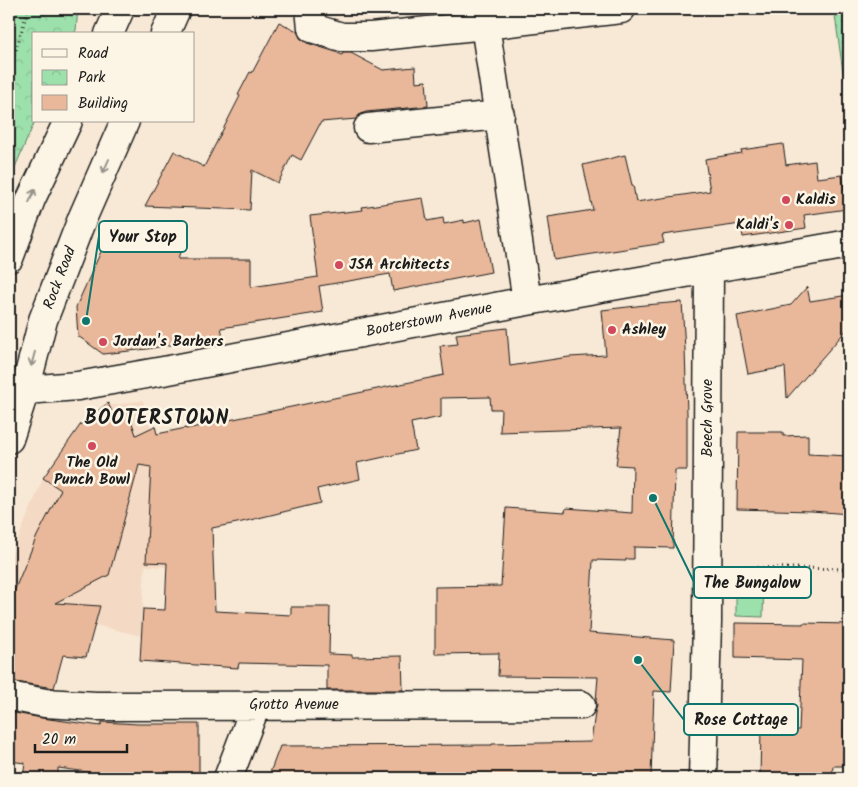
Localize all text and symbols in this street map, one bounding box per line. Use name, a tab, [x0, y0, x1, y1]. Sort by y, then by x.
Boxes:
legend	[32, 32, 195, 122]
text: Road	[78, 42, 109, 66]
text: Park	[78, 66, 106, 90]
text: Building	[78, 92, 128, 116]
one-way arrow	[100, 158, 110, 173]
place label: Kaldis	[796, 188, 836, 212]
one-way arrow	[28, 189, 38, 204]
marker: Kaldis	[780, 194, 792, 206]
place label: Kaldi's	[736, 213, 779, 237]
marker: Kaldi's	[783, 219, 795, 231]
callout: Your Stop	[99, 221, 187, 252]
text: Your Stop	[109, 225, 177, 250]
street label: Rock Road	[37, 243, 83, 313]
place label: JSA Architects	[349, 253, 450, 277]
marker: JSA Architects	[333, 259, 345, 271]
street label: Booterstown Avenue	[364, 296, 494, 344]
place label: Ashley	[622, 318, 666, 342]
marker: Ashley	[606, 324, 618, 336]
place label: Jordan's Barbers	[113, 330, 223, 354]
marker: Jordan's Barbers	[97, 336, 109, 348]
one-way arrow	[28, 351, 37, 367]
street label: Beech Grove	[696, 379, 720, 457]
district label: BOOTERSTOWN	[85, 403, 229, 435]
marker: The Old Punch Bowl	[86, 440, 98, 452]
place label: The Old Punch Bowl	[54, 451, 130, 492]
callout: The Bungalow	[694, 567, 811, 598]
text: The Bungalow	[703, 571, 801, 596]
street label: Grotto Avenue	[249, 693, 339, 717]
callout: Rose Cottage	[684, 704, 798, 735]
text: Rose Cottage	[694, 708, 788, 733]
scale bar	[35, 722, 128, 754]
text: 20 m	[42, 728, 76, 752]

